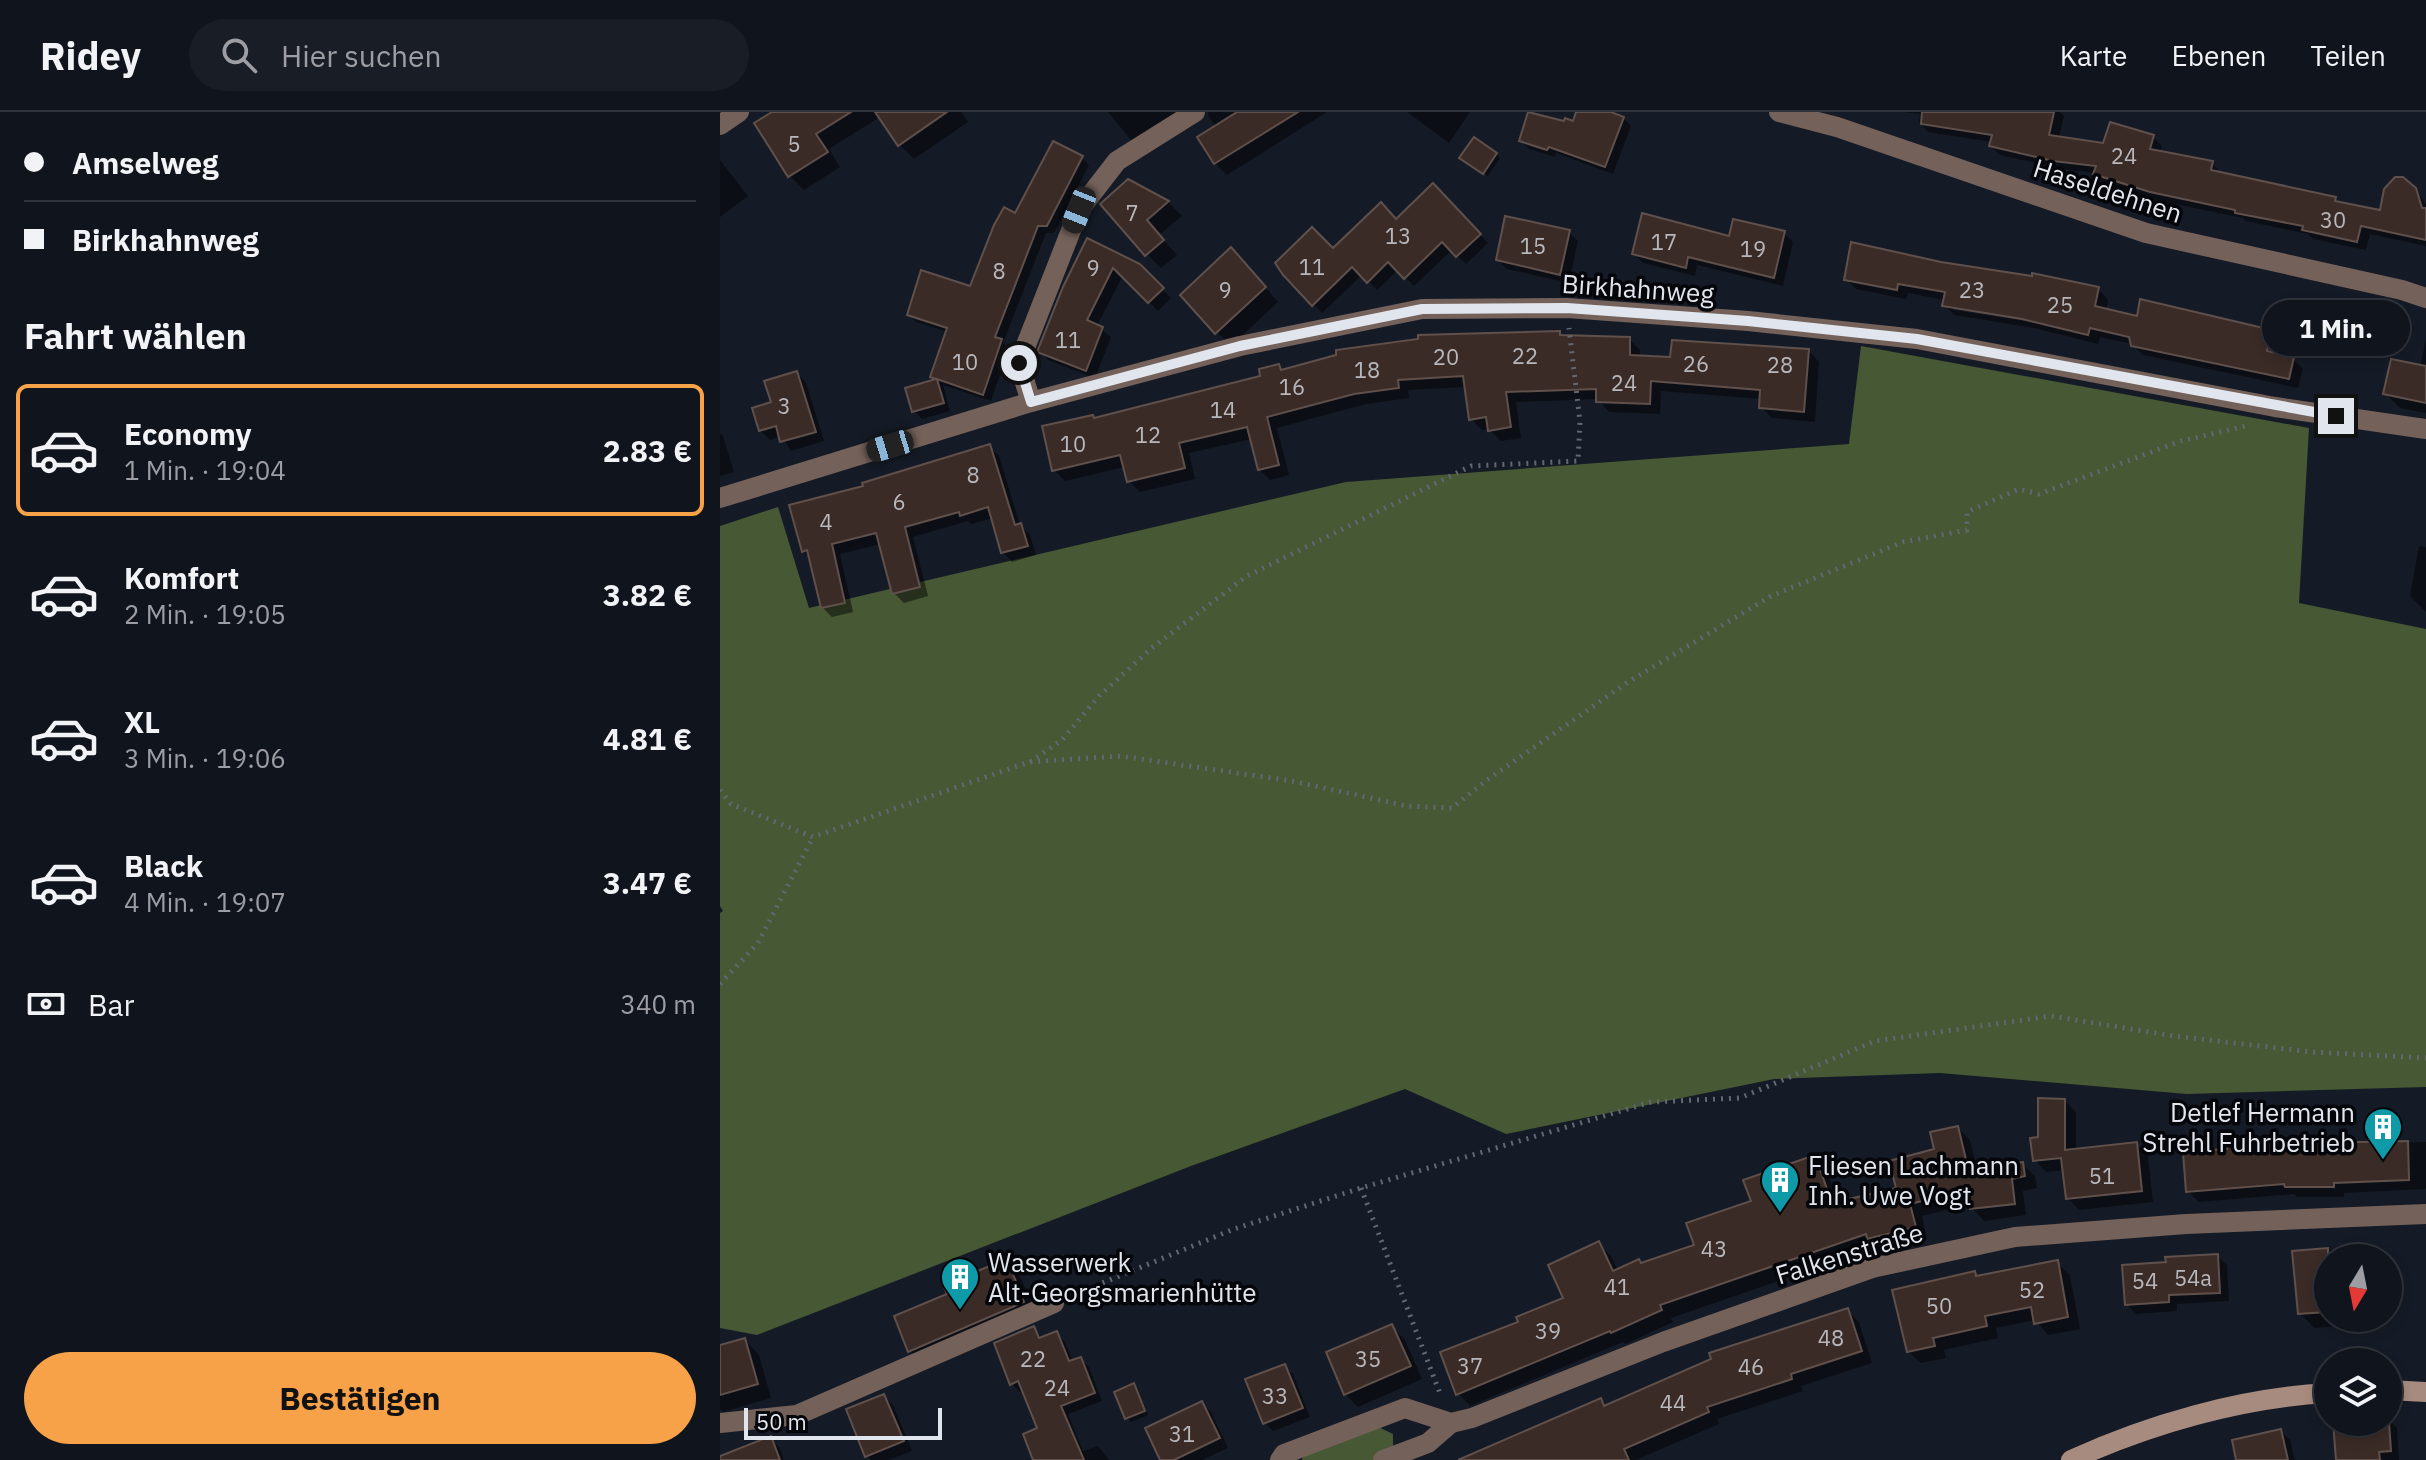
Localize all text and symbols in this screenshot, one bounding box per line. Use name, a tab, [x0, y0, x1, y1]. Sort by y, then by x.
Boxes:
search box	[189, 19, 749, 91]
text: Ridey	[40, 31, 141, 80]
icon: search	[217, 33, 261, 77]
text: Hier suchen	[281, 36, 442, 75]
text: Karte	[2060, 37, 2127, 74]
text: Ebenen	[2171, 37, 2267, 74]
text: Teilen	[2311, 37, 2386, 74]
house number: 5	[787, 129, 801, 158]
house number: 24	[2111, 141, 2137, 170]
text: Amselweg	[72, 143, 219, 182]
street label: Haseldehnen	[2029, 150, 2187, 230]
car	[1059, 183, 1099, 237]
house number: 7	[1125, 198, 1139, 227]
house number: 30	[2320, 205, 2346, 234]
text: Birkhahnweg	[72, 220, 259, 259]
house number: 13	[1385, 221, 1411, 250]
house number: 17	[1651, 227, 1677, 256]
house number: 15	[1520, 231, 1546, 260]
house number: 19	[1740, 234, 1766, 263]
house number: 11	[1299, 252, 1325, 281]
house number: 9	[1086, 253, 1100, 282]
house number: 8	[992, 256, 1006, 285]
street label: Birkhahnweg	[1561, 266, 1716, 310]
house number: 9	[1218, 275, 1232, 304]
house number: 23	[1959, 275, 1985, 304]
house number: 25	[2047, 290, 2073, 319]
callout: 1 Min.	[2262, 300, 2410, 356]
text: 1 Min.	[2299, 311, 2373, 345]
text: Fahrt wählen	[24, 312, 247, 359]
house number: 11	[1055, 325, 1081, 354]
house number: 22	[1512, 341, 1538, 370]
house number: 20	[1433, 342, 1459, 371]
route start	[1001, 345, 1037, 381]
house number: 10	[952, 347, 978, 376]
house number: 26	[1683, 349, 1709, 378]
house number: 28	[1767, 350, 1793, 379]
house number: 18	[1354, 355, 1380, 384]
house number: 24	[1611, 368, 1637, 397]
house number: 16	[1279, 372, 1305, 401]
house number: 3	[777, 391, 791, 420]
house number: 14	[1210, 395, 1236, 424]
route end	[2318, 398, 2354, 434]
icon: car	[28, 414, 100, 486]
text: Economy	[124, 414, 252, 453]
house number: 12	[1135, 420, 1161, 449]
car	[864, 428, 916, 464]
house number: 10	[1060, 429, 1086, 458]
text: 2.83 €	[603, 431, 692, 470]
text: 1 Min. · 19:04	[124, 453, 286, 487]
house number: 8	[966, 460, 980, 489]
house number: 6	[892, 487, 906, 516]
house number: 4	[819, 507, 833, 536]
icon: car	[28, 558, 100, 630]
text: Komfort	[124, 558, 239, 597]
text: 3.82 €	[603, 575, 692, 614]
text: 2 Min. · 19:05	[124, 597, 286, 631]
icon: car	[28, 702, 100, 774]
text: XL	[124, 702, 160, 741]
text: 4.81 €	[603, 719, 692, 758]
text: 3 Min. · 19:06	[124, 741, 286, 775]
icon: car	[28, 846, 100, 918]
text: Black	[124, 846, 203, 885]
text: 3.47 €	[603, 863, 692, 902]
text: 4 Min. · 19:07	[124, 885, 286, 919]
icon: cash	[24, 982, 68, 1026]
text: Bar	[88, 985, 135, 1024]
text: 340 m	[620, 987, 696, 1021]
place label: Detlef Hermann Strehl Fuhrbetrieb	[2142, 1095, 2355, 1159]
building icon: Detlef Hermann Strehl Fuhrbetrieb	[2362, 1106, 2404, 1161]
place label: Fliesen Lachmann Inh. Uwe Vogt	[1808, 1148, 2019, 1212]
building icon: Fliesen Lachmann Inh. Uwe Vogt	[1759, 1159, 1801, 1214]
house number: 51	[2089, 1161, 2115, 1190]
street label: Falkenstraße	[1771, 1214, 1927, 1292]
house number: 43	[1701, 1234, 1727, 1263]
north arrow	[2314, 1244, 2402, 1332]
map controls	[2314, 1244, 2402, 1436]
place label: Wasserwerk Alt-Georgsmarienhütte	[988, 1245, 1257, 1309]
building icon: Wasserwerk Alt-Georgsmarienhütte	[939, 1256, 981, 1311]
house number: 54a	[2174, 1263, 2212, 1292]
house number: 54	[2132, 1266, 2158, 1295]
house number: 41	[1604, 1272, 1630, 1301]
house number: 52	[2019, 1275, 2045, 1304]
house number: 50	[1926, 1291, 1952, 1320]
house number: 39	[1535, 1316, 1561, 1345]
house number: 48	[1818, 1323, 1844, 1352]
house number: 22	[1020, 1344, 1046, 1373]
house number: 35	[1355, 1344, 1381, 1373]
button: layers	[2314, 1348, 2402, 1436]
house number: 37	[1457, 1351, 1483, 1380]
button: Bestätigen	[24, 1352, 696, 1444]
house number: 46	[1738, 1352, 1764, 1381]
house number: 24	[1044, 1373, 1070, 1402]
house number: 33	[1262, 1381, 1288, 1410]
house number: 44	[1660, 1388, 1686, 1417]
scale bar	[744, 1404, 942, 1440]
text: 50 m	[756, 1407, 807, 1436]
house number: 31	[1169, 1419, 1195, 1448]

